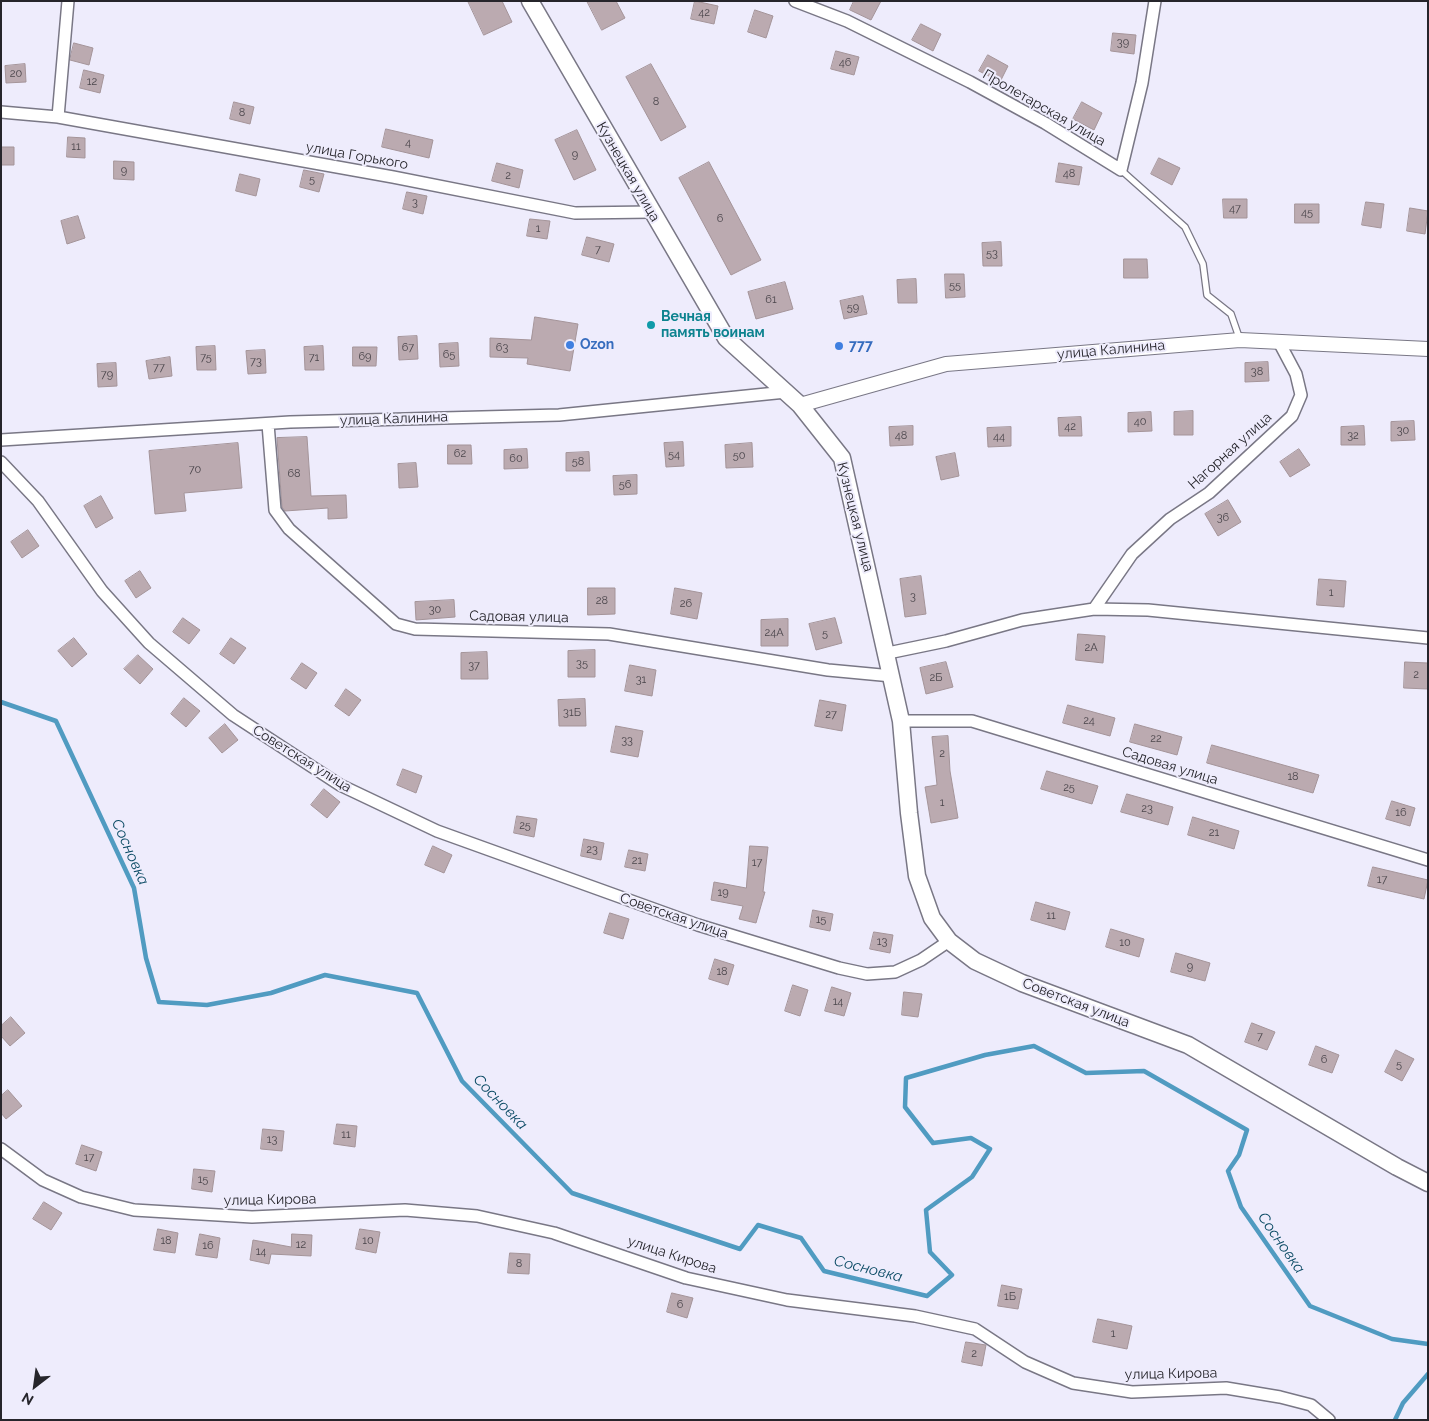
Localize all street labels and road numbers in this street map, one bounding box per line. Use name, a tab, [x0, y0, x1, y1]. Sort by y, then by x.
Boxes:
street label: Пролетарская улица	[980, 66, 1108, 150]
street label: Кузнецкая улица	[593, 119, 663, 225]
street label: улица Горького	[305, 139, 409, 173]
street label: улица Калинина	[1056, 337, 1166, 363]
street label: улица Калинина	[340, 409, 448, 429]
street label: Нагорная улица	[1185, 409, 1275, 493]
street label: Кузнецкая улица	[833, 461, 877, 573]
street label: Садовая улица	[469, 608, 569, 626]
street label: Советская улица	[250, 722, 354, 796]
street label: Садовая улица	[1120, 743, 1220, 789]
street label: Советская улица	[618, 890, 730, 942]
street label: Советская улица	[1020, 975, 1132, 1031]
street label: улица Кирова	[224, 1191, 316, 1209]
street label: улица Кирова	[625, 1233, 719, 1277]
street label: улица Кирова	[1125, 1365, 1217, 1383]

